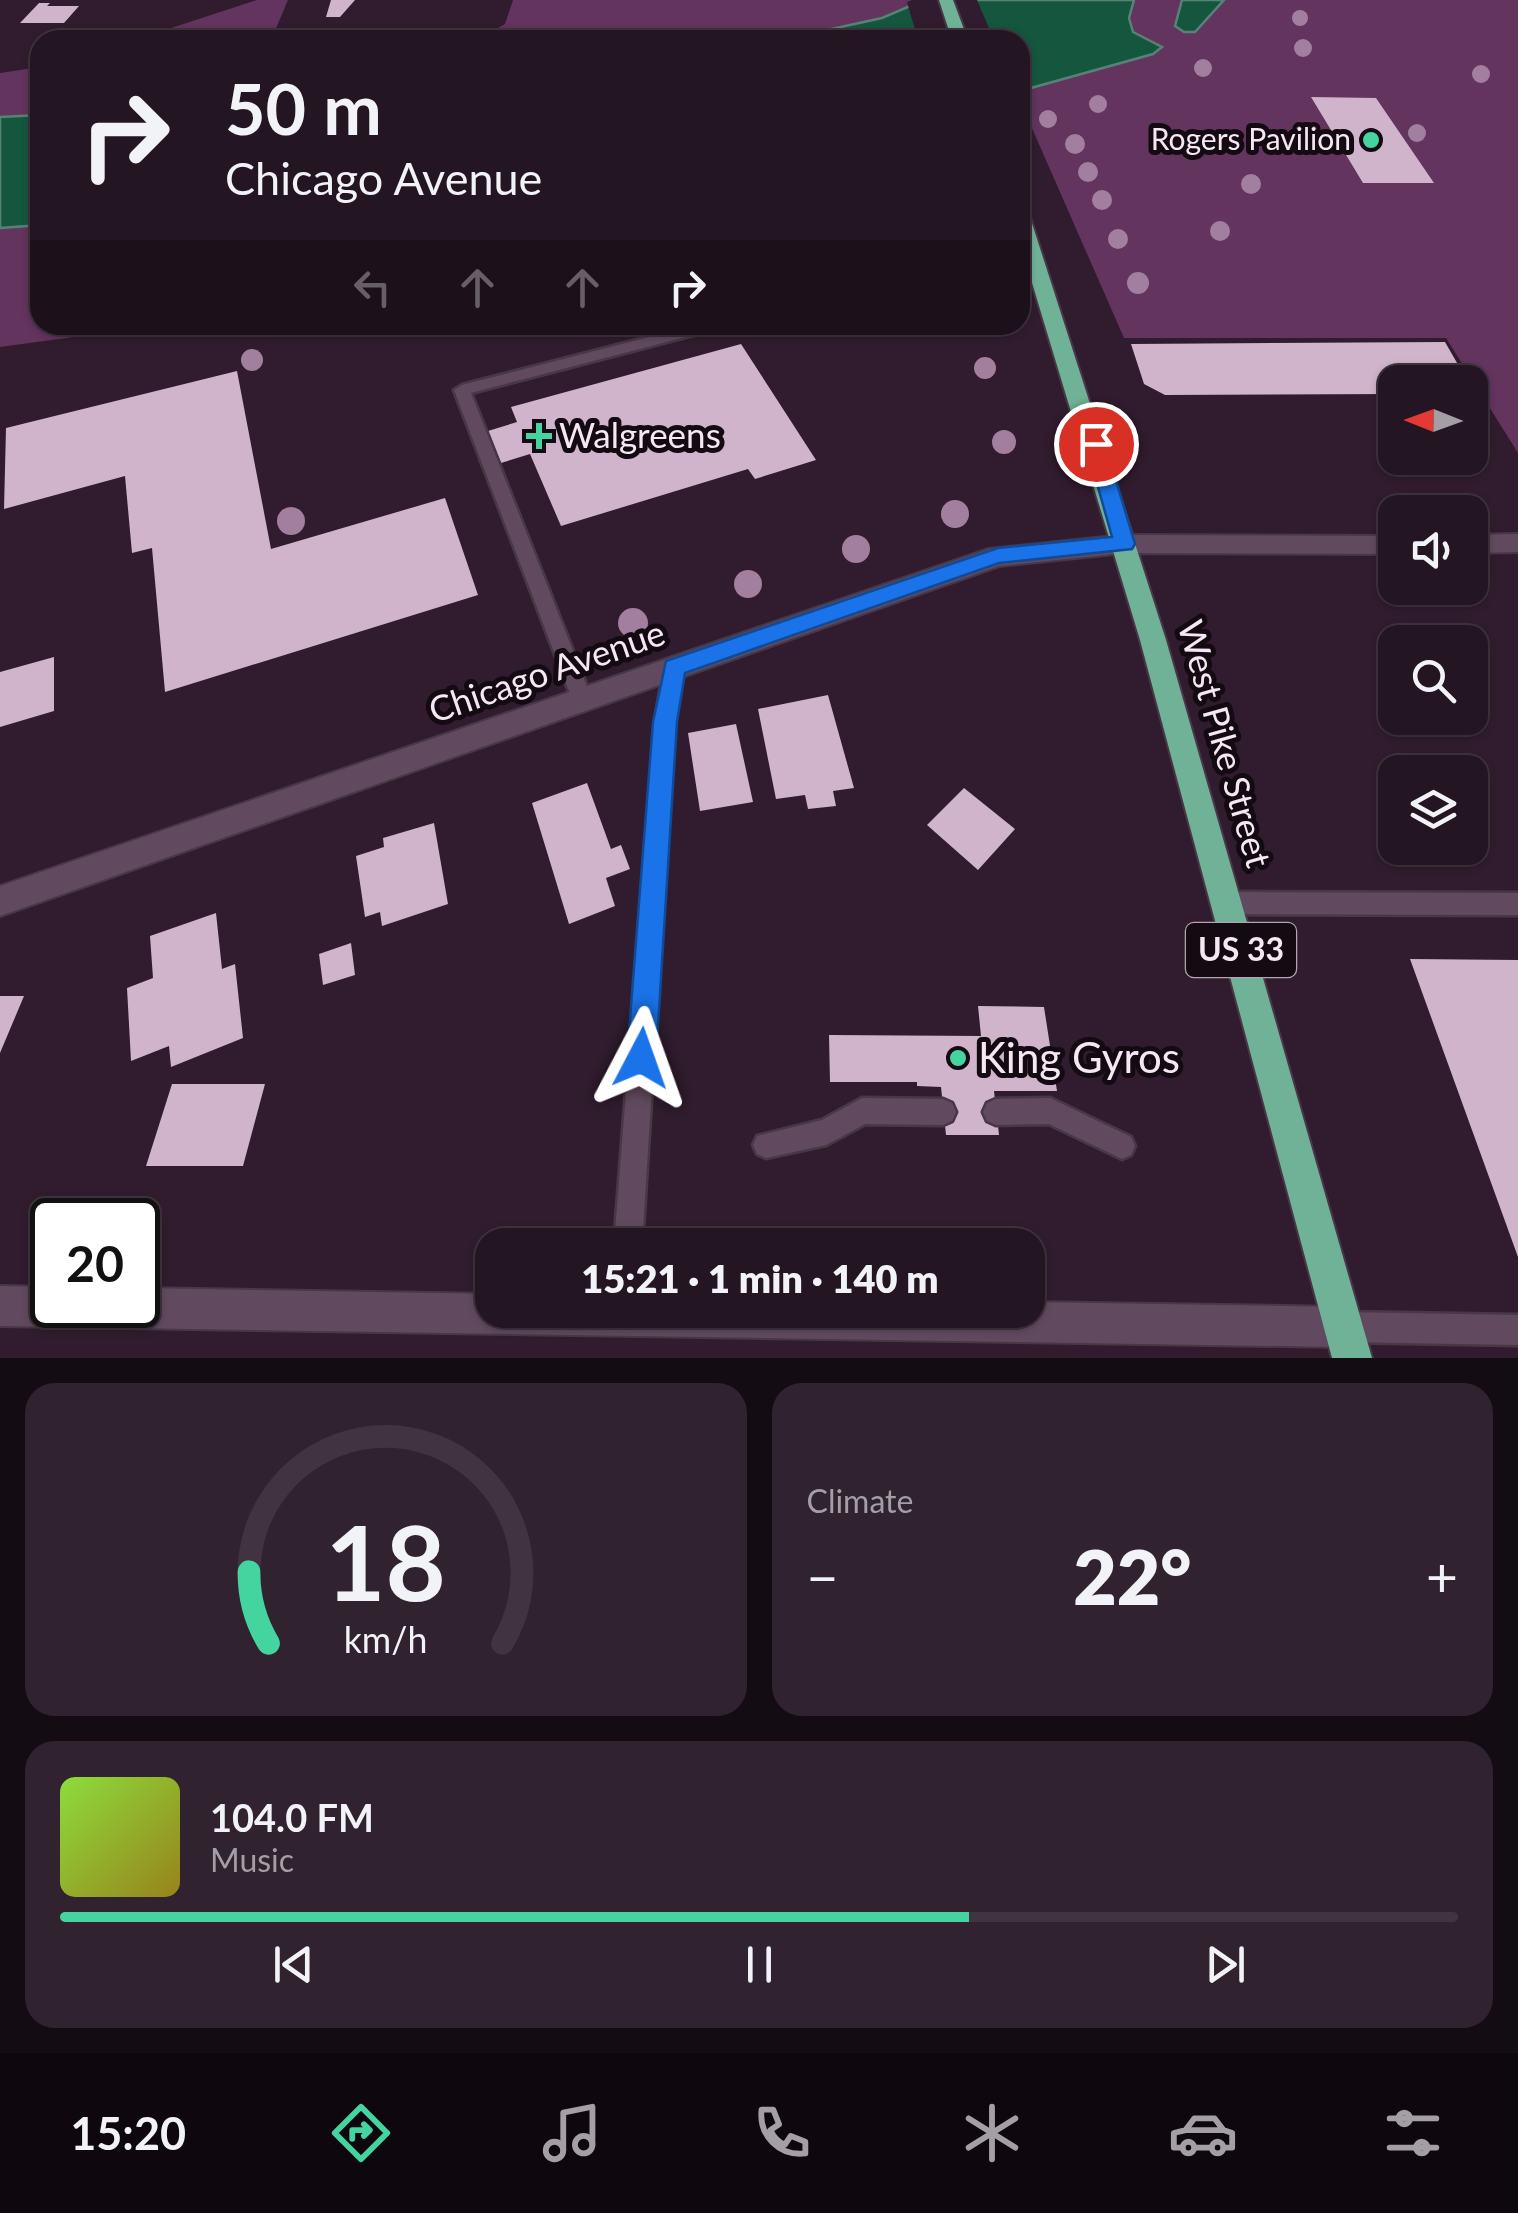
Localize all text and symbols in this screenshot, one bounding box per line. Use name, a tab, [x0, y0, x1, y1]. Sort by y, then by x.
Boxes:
text: 50 m	[225, 66, 382, 150]
icon: right	[60, 70, 190, 200]
place label: Rogers Pavilion	[1151, 120, 1351, 156]
marker: Rogers Pavilion	[1360, 129, 1382, 151]
text: Chicago Avenue	[225, 151, 542, 205]
icon: left	[345, 260, 400, 315]
icon: ahead	[450, 260, 505, 315]
icon: ahead	[555, 260, 610, 315]
icon: right	[660, 260, 715, 315]
north arrow	[1378, 365, 1488, 475]
map controls	[1378, 365, 1488, 865]
pin	[1054, 402, 1139, 487]
place label: Walgreens	[559, 413, 721, 455]
icon: arrive	[1069, 417, 1124, 472]
marker: Walgreens	[528, 425, 550, 447]
button: sound	[1378, 495, 1488, 605]
street label: Chicago Avenue	[423, 610, 670, 730]
street label: West Pike Street	[1171, 615, 1281, 872]
button: search	[1378, 625, 1488, 735]
button: layers	[1378, 755, 1488, 865]
road number: US 33	[1186, 923, 1296, 977]
position arrow	[589, 1006, 693, 1110]
place label: King Gyros	[978, 1032, 1180, 1082]
marker: King Gyros	[947, 1047, 969, 1069]
speed limit sign: 20	[30, 1198, 160, 1328]
text: 15:21 · 1 min · 140 m	[581, 1255, 939, 1301]
text: Climate	[807, 1481, 913, 1520]
text: 18	[325, 1498, 446, 1623]
text: 22°	[1073, 1531, 1191, 1621]
text: −	[807, 1543, 838, 1609]
text: +	[1426, 1543, 1458, 1609]
text: km/h	[344, 1618, 428, 1661]
text: 104.0 FM	[210, 1794, 374, 1840]
text: Music	[210, 1840, 294, 1879]
icon: previous	[266, 1937, 321, 1992]
icon: pause	[732, 1937, 787, 1992]
icon: next	[1198, 1937, 1253, 1992]
icon: directions	[326, 2098, 396, 2168]
icon: music	[537, 2098, 607, 2168]
icon: phone	[747, 2098, 817, 2168]
icon: climate	[957, 2098, 1027, 2168]
icon: car	[1168, 2098, 1238, 2168]
icon: filters	[1378, 2098, 1448, 2168]
text: 15:20	[70, 2106, 186, 2160]

